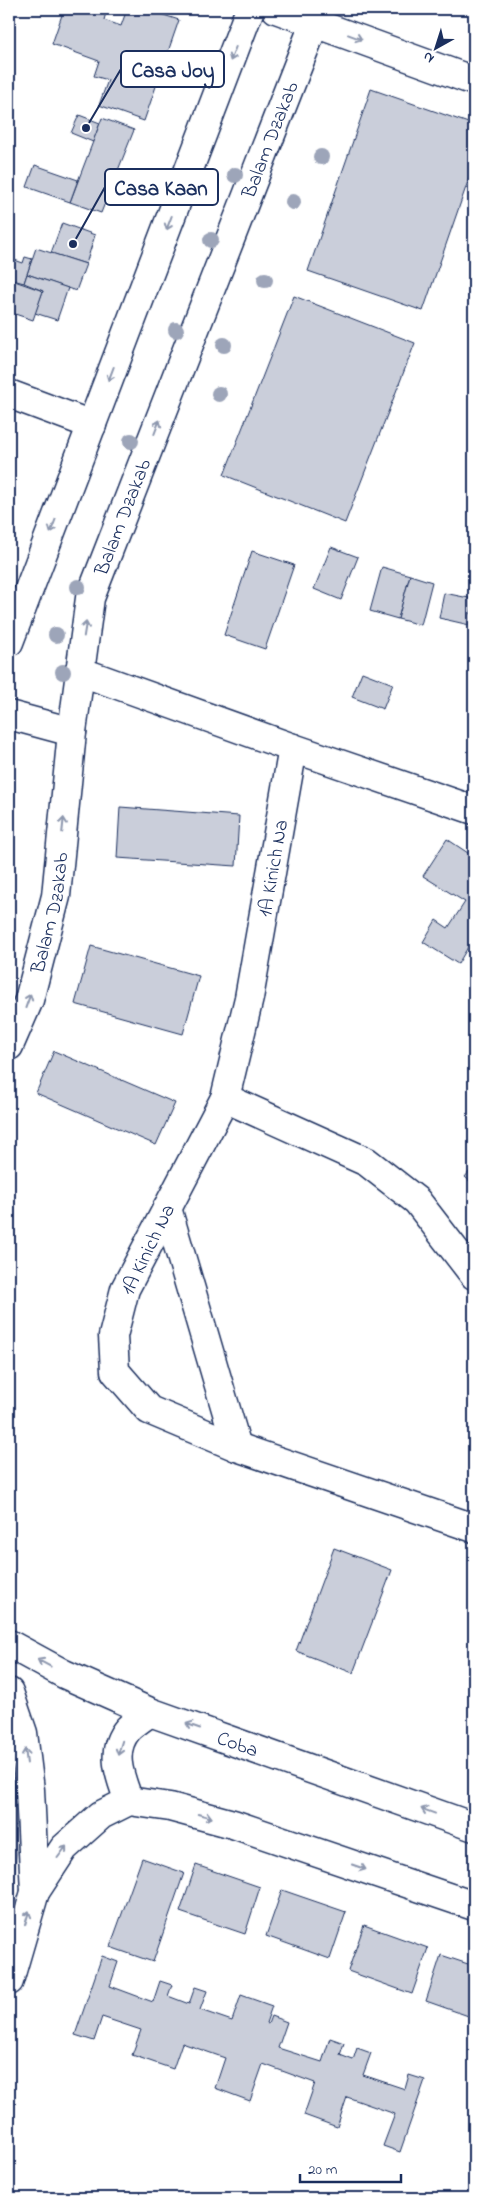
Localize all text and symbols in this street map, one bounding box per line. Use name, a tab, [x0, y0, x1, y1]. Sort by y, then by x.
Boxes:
north arrow	[410, 22, 460, 72]
one-way arrow	[346, 33, 362, 42]
one-way arrow	[227, 46, 237, 61]
text: N	[418, 46, 439, 68]
callout: Casa Joy	[121, 51, 224, 87]
text: Casa Joy	[132, 57, 215, 89]
street label: Balam Dzakab	[235, 77, 307, 204]
callout: Casa Kaan	[105, 169, 218, 205]
text: Casa Kaan	[114, 175, 208, 205]
one-way arrow	[163, 215, 172, 230]
one-way arrow	[106, 366, 115, 382]
one-way arrow	[152, 420, 162, 435]
street label: Balam Dzakab	[88, 455, 160, 581]
one-way arrow	[48, 518, 57, 534]
one-way arrow	[81, 622, 91, 638]
one-way arrow	[58, 818, 68, 834]
street label: 1A Kinich Na	[252, 818, 297, 919]
street label: Balam Dzakab	[24, 851, 77, 978]
one-way arrow	[24, 994, 33, 1009]
street label: 1A Kinich Na	[115, 1200, 184, 1301]
one-way arrow	[36, 1658, 51, 1668]
one-way arrow	[185, 1721, 201, 1731]
street label: Coba	[212, 1725, 262, 1766]
one-way arrow	[115, 1740, 125, 1756]
one-way arrow	[21, 1749, 31, 1765]
one-way arrow	[421, 1805, 437, 1815]
one-way arrow	[196, 1812, 212, 1821]
one-way arrow	[57, 1845, 67, 1859]
one-way arrow	[351, 1862, 367, 1872]
one-way arrow	[23, 1910, 33, 1926]
scale bar	[300, 2152, 402, 2184]
text: 20 m	[308, 2159, 338, 2181]

